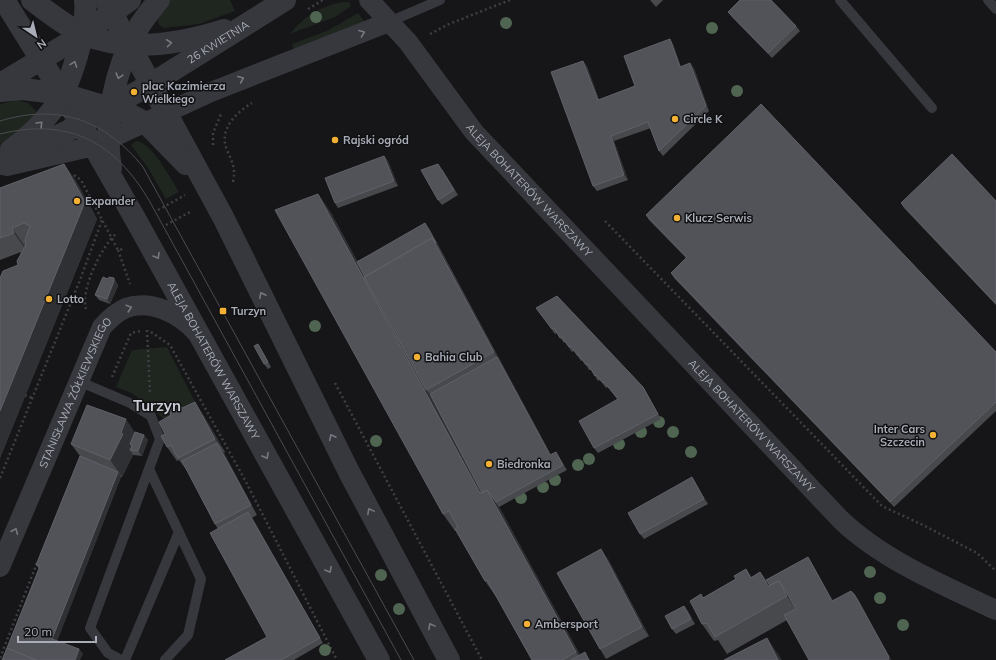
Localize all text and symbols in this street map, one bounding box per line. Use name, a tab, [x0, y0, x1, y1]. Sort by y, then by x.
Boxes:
north arrow	[16, 16, 56, 56]
street label: 26 KWIETNIA	[185, 17, 251, 67]
one-way arrow	[358, 29, 365, 37]
text: N	[34, 36, 49, 52]
one-way arrow	[166, 39, 172, 48]
one-way arrow	[69, 61, 77, 68]
one-way arrow	[115, 72, 124, 79]
one-way arrow	[237, 76, 244, 84]
place label: plac Kazimierza Wielkiego	[142, 79, 226, 106]
marker: plac Kazimierza Wielkiego	[129, 87, 139, 97]
place label: Circle K	[683, 112, 723, 126]
marker: Circle K	[670, 114, 680, 124]
one-way arrow	[35, 121, 43, 129]
street label: ALEJA BOHATERÓW WARSZAWY	[463, 121, 596, 260]
place label: Rajski ogród	[343, 133, 409, 147]
marker: Rajski ogród	[330, 135, 340, 145]
place label: Expander	[85, 194, 136, 208]
marker: Expander	[72, 196, 82, 206]
place label: Klucz Serwis	[685, 211, 752, 225]
marker: Klucz Serwis	[672, 213, 682, 223]
one-way arrow	[152, 252, 159, 259]
street label: ALEJA BOHATERÓW WARSZAWY	[164, 279, 263, 442]
place label: Lotto	[57, 292, 85, 306]
one-way arrow	[259, 292, 267, 300]
marker: Lotto	[44, 294, 54, 304]
one-way arrow	[126, 304, 133, 313]
place label: Turzyn	[231, 304, 266, 318]
marker: Turzyn	[218, 306, 228, 316]
street label: STANISŁAWA ŻÓŁKIEWSKIEGO	[36, 314, 115, 470]
place label: Bahia Club	[425, 350, 483, 364]
marker: Bahia Club	[412, 352, 422, 362]
street label: ALEJA BOHATERÓW WARSZAWY	[685, 356, 818, 495]
district label: Turzyn	[133, 396, 181, 415]
place label: Inter Cars Szczecin	[874, 422, 925, 449]
marker: Inter Cars Szczecin	[928, 430, 938, 440]
one-way arrow	[329, 434, 337, 441]
one-way arrow	[262, 452, 269, 459]
place label: Biedronka	[497, 457, 551, 471]
marker: Biedronka	[484, 459, 494, 469]
one-way arrow	[367, 508, 375, 515]
one-way arrow	[10, 528, 18, 536]
one-way arrow	[324, 566, 332, 573]
place label: Ambersport	[535, 617, 598, 631]
scale bar	[18, 618, 96, 644]
marker: Ambersport	[522, 619, 532, 629]
one-way arrow	[428, 622, 436, 630]
text: 20 m	[24, 624, 52, 639]

